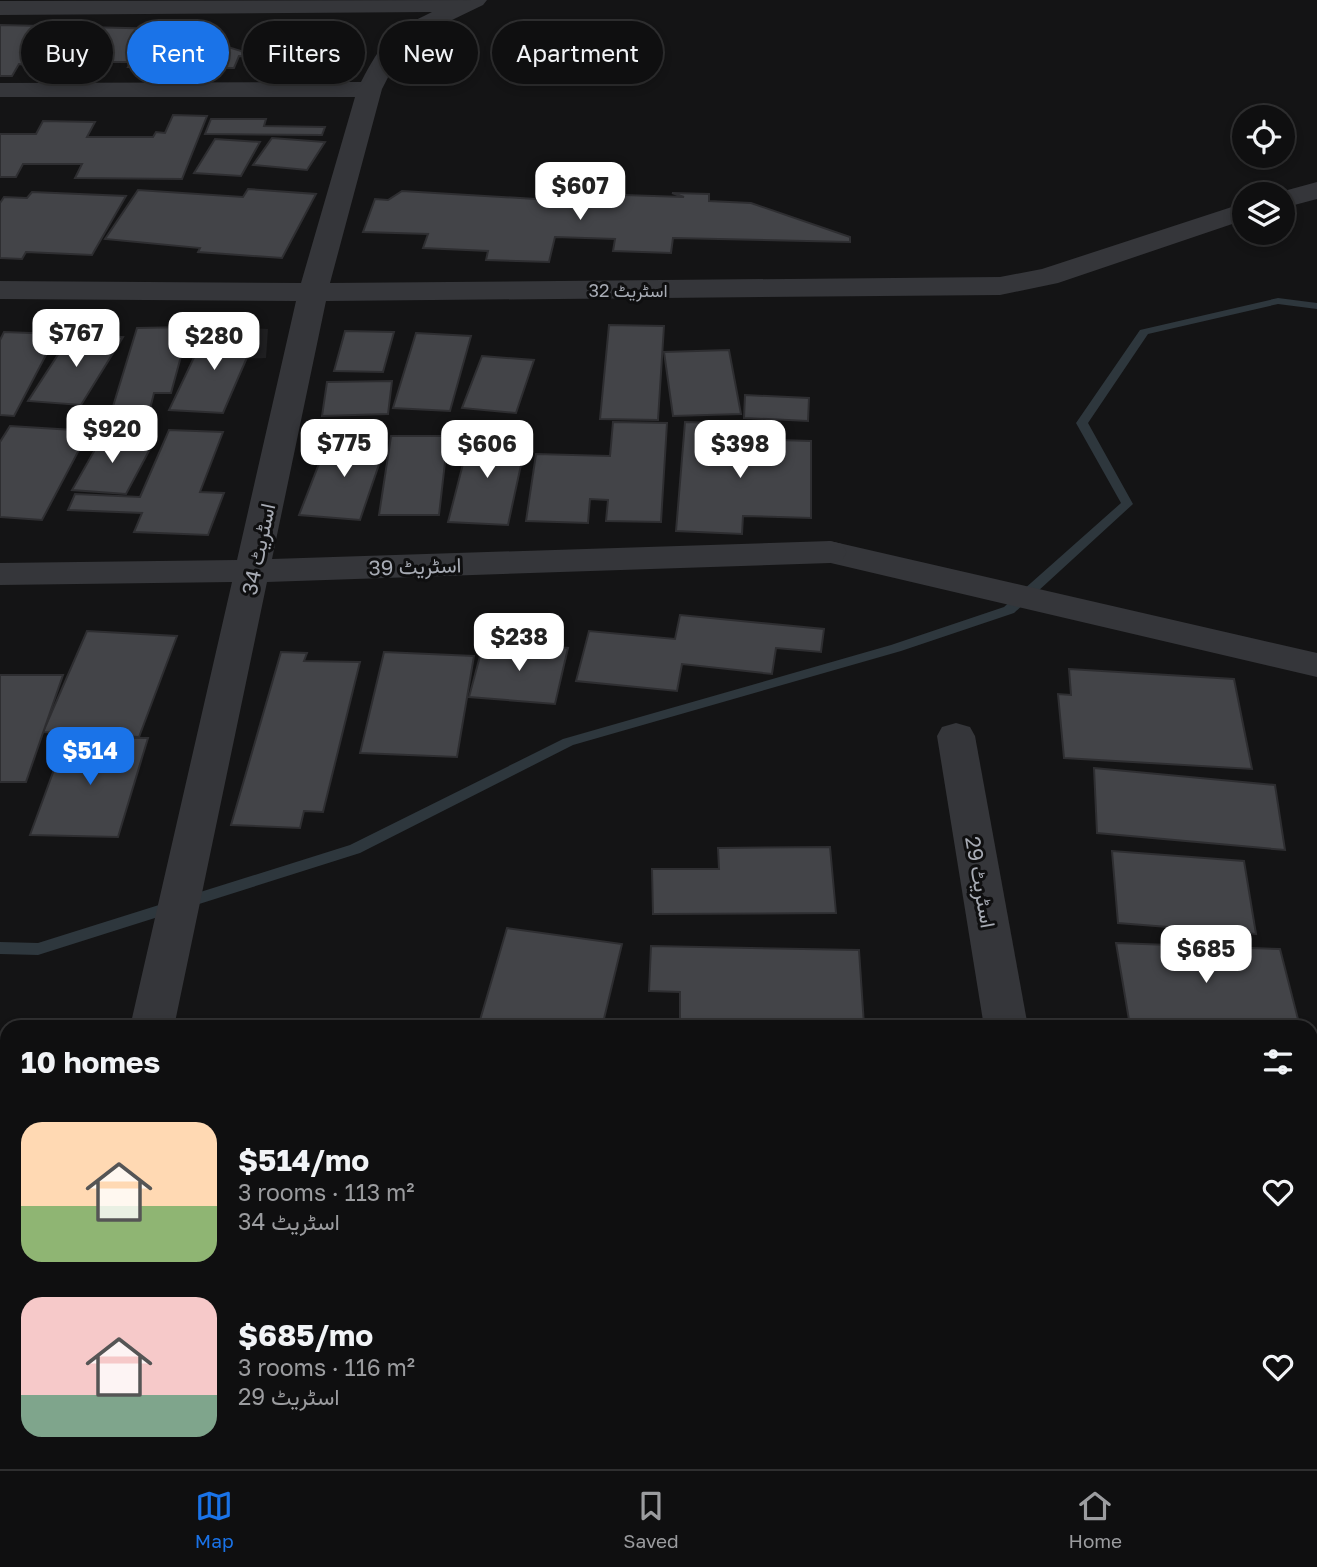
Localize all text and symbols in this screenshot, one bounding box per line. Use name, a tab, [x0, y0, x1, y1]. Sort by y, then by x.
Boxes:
chip: Buy	[21, 21, 113, 84]
chip: Rent	[127, 21, 229, 84]
chip: Filters	[243, 21, 365, 84]
chip: New	[379, 21, 478, 84]
chip: Apartment	[492, 21, 663, 84]
map controls	[1232, 105, 1295, 245]
button: locate	[1232, 105, 1295, 168]
pin: $607	[539, 162, 621, 222]
text: $607	[551, 171, 609, 199]
button: layers	[1232, 182, 1295, 245]
street label: اسٹریٹ 32	[588, 279, 668, 302]
pin: $767	[35, 310, 117, 369]
pin: $280	[173, 312, 255, 372]
text: $767	[48, 318, 104, 346]
text: $280	[184, 321, 244, 349]
pin: $920	[71, 406, 153, 465]
text: $920	[83, 414, 142, 442]
pin: $775	[303, 420, 385, 479]
pin: $606	[446, 420, 528, 480]
pin: $398	[699, 420, 781, 480]
text: $775	[317, 428, 371, 456]
text: $606	[457, 429, 517, 457]
text: $398	[711, 429, 769, 457]
street label: اسٹریٹ 34	[236, 501, 281, 597]
street label: اسٹریٹ 39	[368, 551, 462, 582]
pin: $238	[478, 614, 560, 673]
text: $238	[490, 622, 548, 650]
pin: $514	[49, 728, 131, 787]
text: $514	[62, 736, 118, 764]
street label: اسٹریٹ 29	[959, 834, 1002, 930]
pin: $685	[1165, 926, 1247, 985]
text: $685	[1177, 934, 1235, 962]
icon: filters	[1259, 1043, 1297, 1081]
text: 10 homes	[21, 1044, 160, 1080]
text: $514/mo	[238, 1142, 369, 1178]
icon: home	[77, 1150, 161, 1234]
icon: heart	[1259, 1173, 1297, 1211]
text: 3 rooms · 113 m²	[238, 1178, 415, 1206]
text: اسٹریٹ 34	[238, 1207, 340, 1235]
text: $685/mo	[238, 1317, 373, 1353]
icon: home	[77, 1325, 161, 1409]
icon: heart	[1259, 1348, 1297, 1386]
text: 3 rooms · 116 m²	[238, 1353, 415, 1381]
text: اسٹریٹ 29	[238, 1382, 340, 1410]
tab: Map	[195, 1487, 234, 1552]
tab: Saved	[623, 1487, 679, 1552]
tab: Home	[1068, 1487, 1122, 1552]

